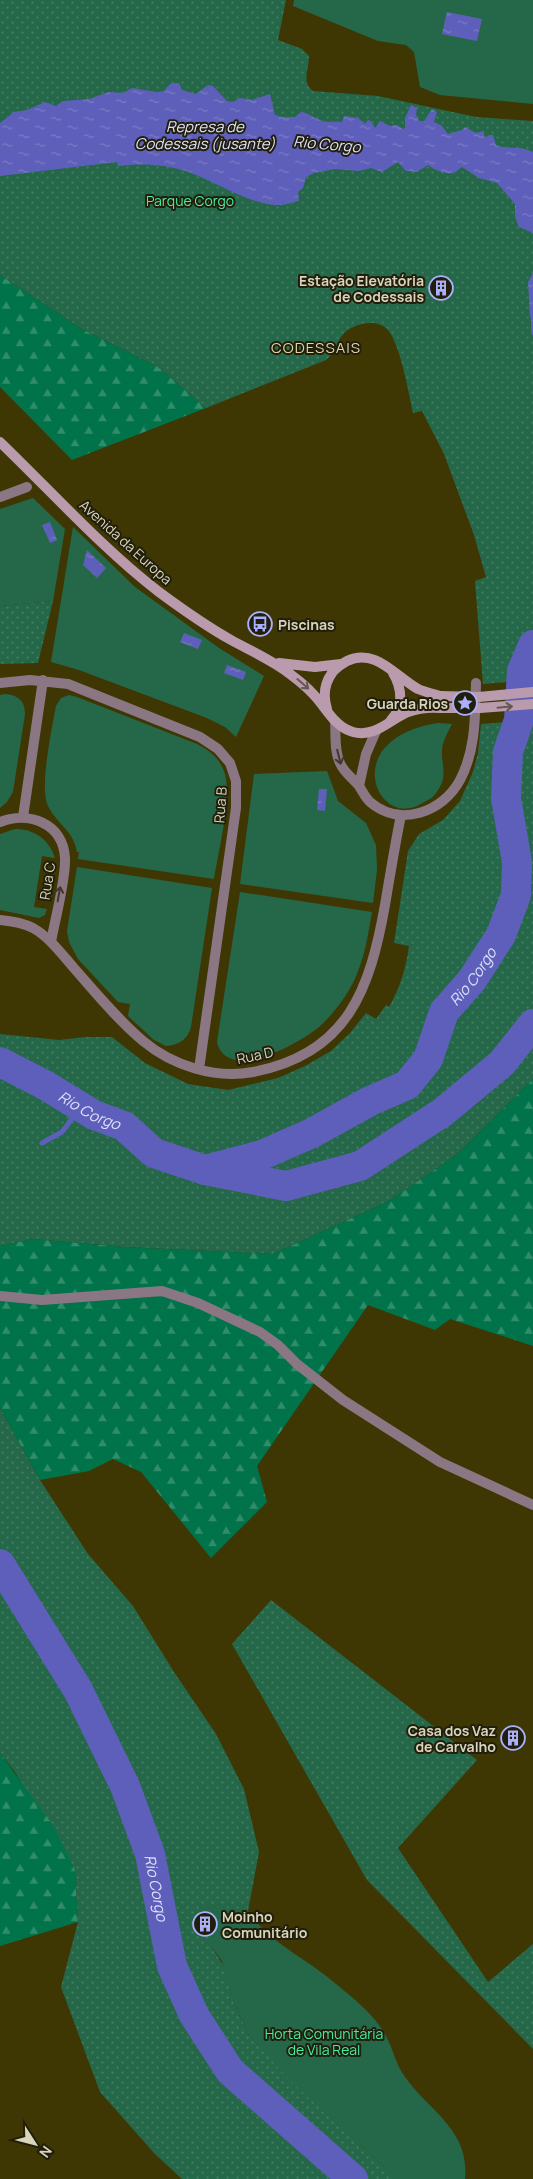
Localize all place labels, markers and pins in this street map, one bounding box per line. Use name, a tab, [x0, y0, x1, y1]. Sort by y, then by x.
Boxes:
place label: Estação Elevatória de Codessais	[299, 271, 424, 306]
building icon: Estação Elevatória de Codessais	[428, 275, 454, 301]
bus stop icon: Piscinas	[247, 611, 273, 637]
place label: Piscinas	[278, 615, 335, 634]
place icon: Guarda Rios	[452, 690, 478, 716]
place label: Guarda Rios	[367, 694, 448, 713]
place label: Casa dos Vaz de Carvalho	[408, 1721, 496, 1756]
building icon: Casa dos Vaz de Carvalho	[500, 1725, 526, 1751]
place label: Moinho Comunitário	[222, 1907, 308, 1942]
building icon: Moinho Comunitário	[192, 1911, 218, 1937]

